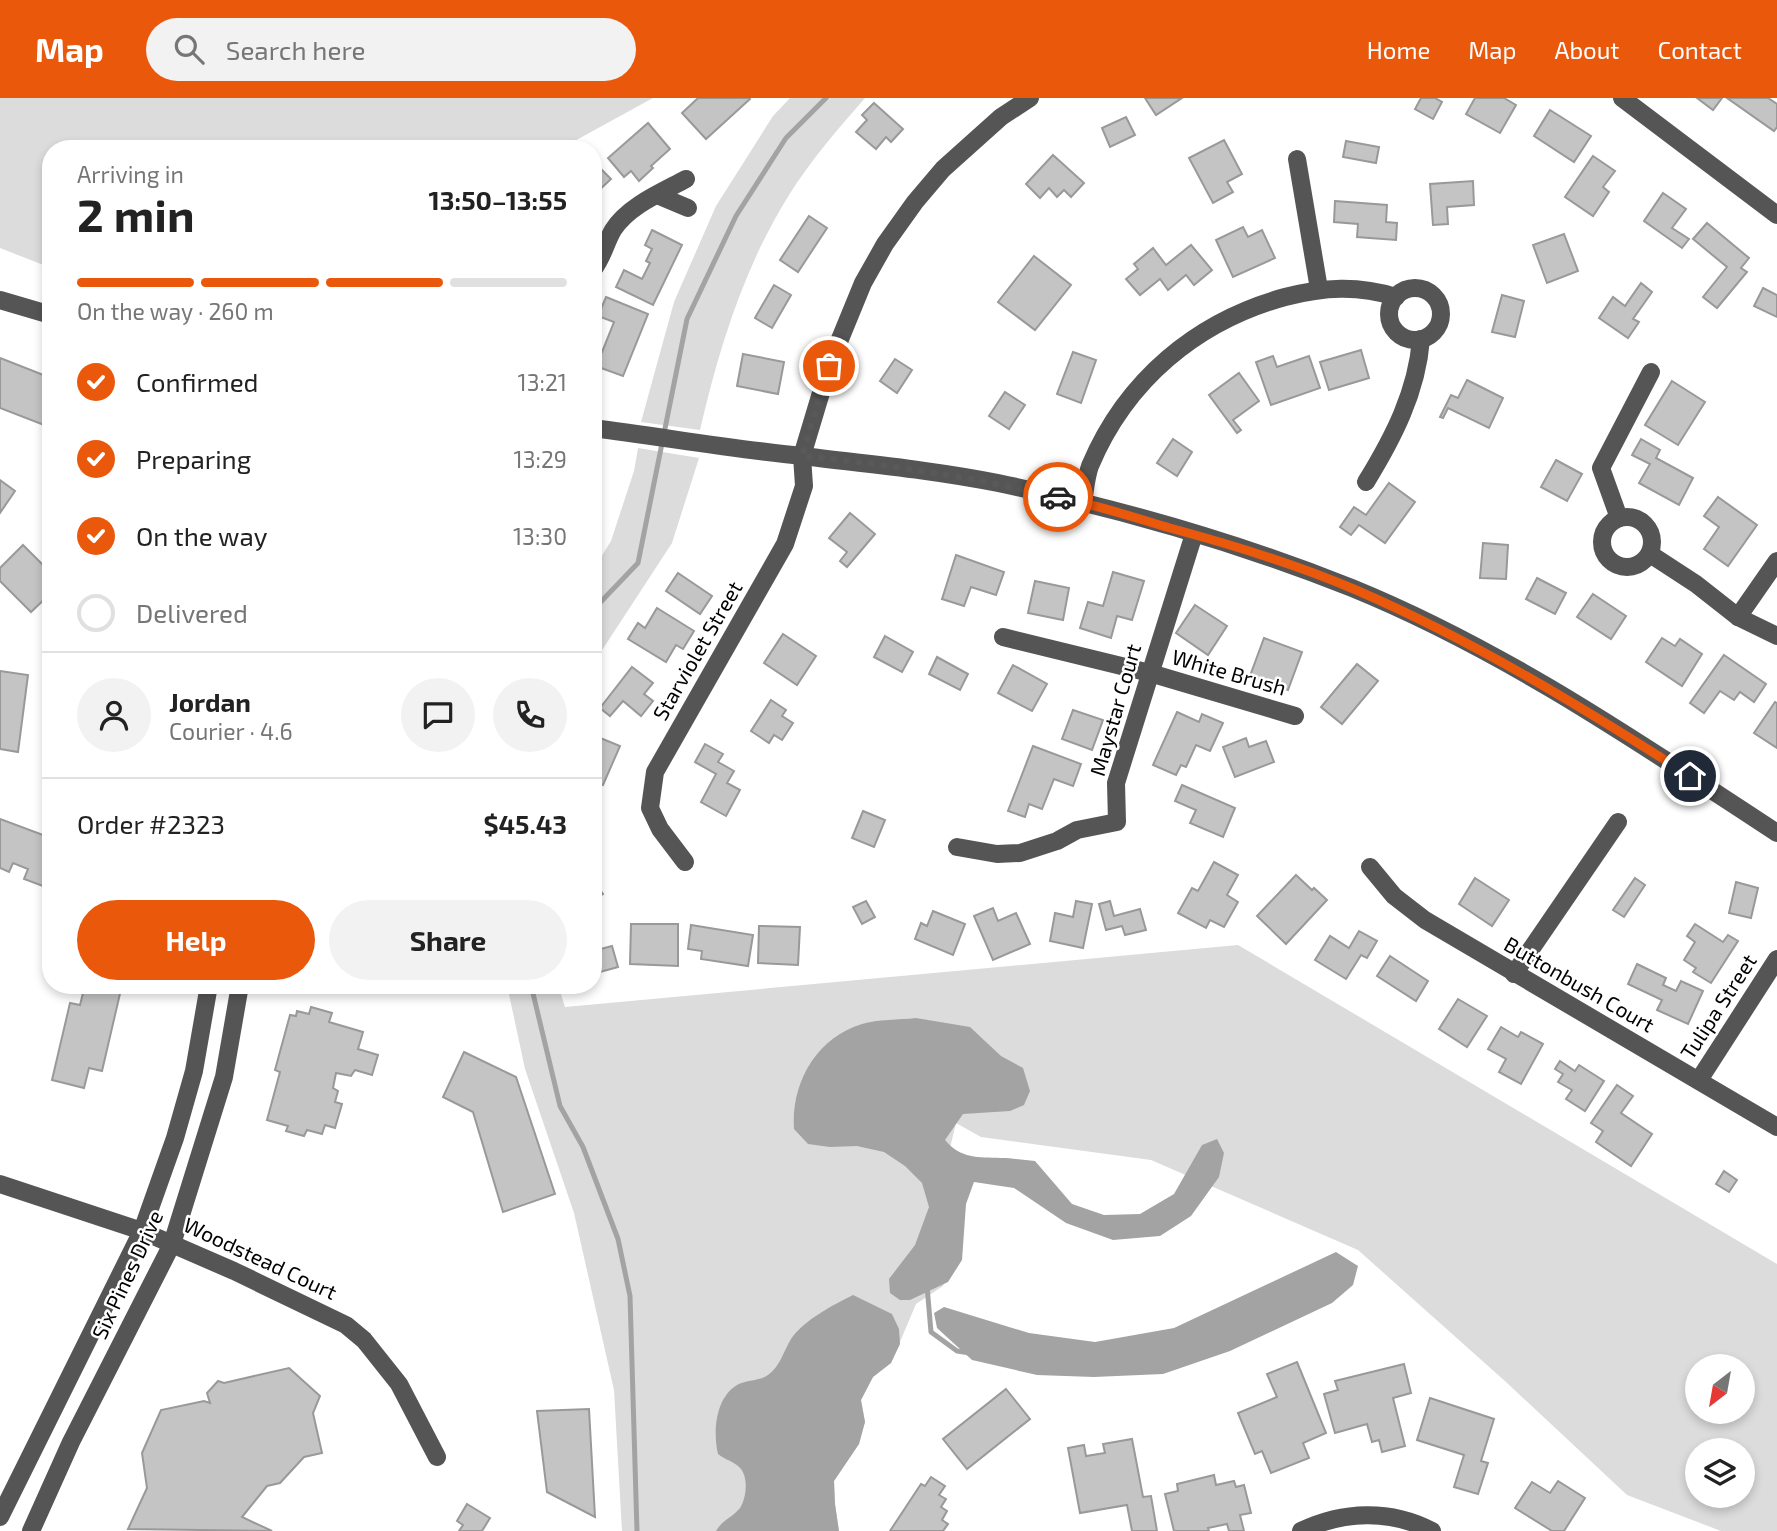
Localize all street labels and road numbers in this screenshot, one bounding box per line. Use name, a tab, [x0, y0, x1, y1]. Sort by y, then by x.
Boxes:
street label: Starviolet Street	[647, 576, 747, 724]
street label: Maystar Court	[1084, 641, 1145, 779]
street label: White Brush	[1169, 643, 1289, 700]
street label: Buttonbush Court	[1500, 931, 1659, 1037]
street label: Tulipa Street	[1674, 949, 1761, 1064]
street label: Six Pines Drive	[86, 1206, 167, 1343]
street label: Woodstead Court	[180, 1211, 341, 1304]

